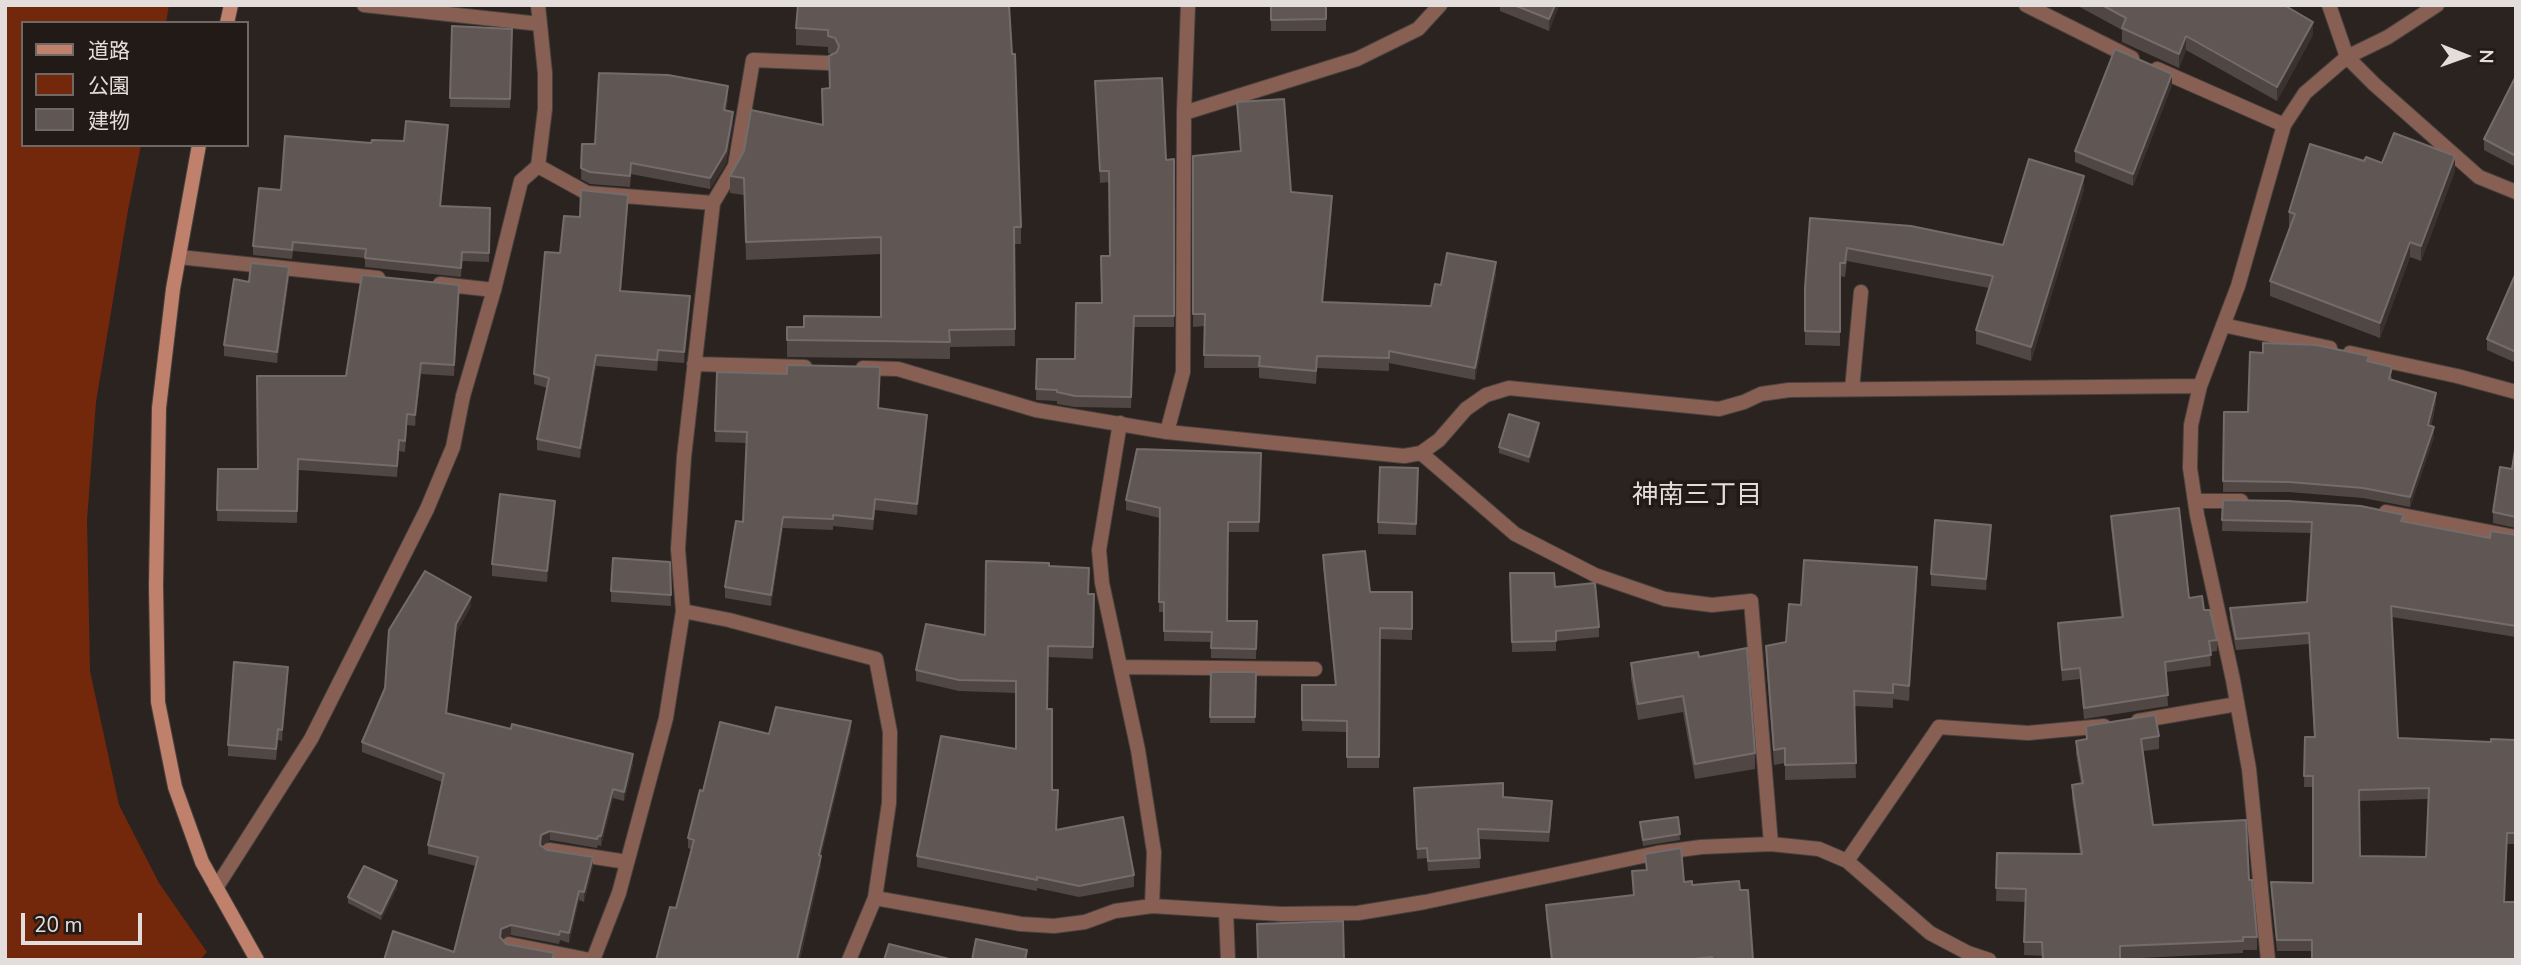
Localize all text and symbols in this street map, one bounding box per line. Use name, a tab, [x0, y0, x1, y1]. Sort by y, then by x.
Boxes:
legend	[21, 21, 248, 147]
north arrow	[2430, 21, 2500, 91]
text: 道路	[88, 37, 130, 65]
text: N	[2473, 49, 2499, 64]
text: 公園	[88, 72, 130, 100]
text: 建物	[88, 107, 130, 135]
district label: 神南三丁目	[1632, 481, 1762, 513]
scale bar	[24, 898, 145, 942]
text: 20 m	[34, 911, 83, 939]

